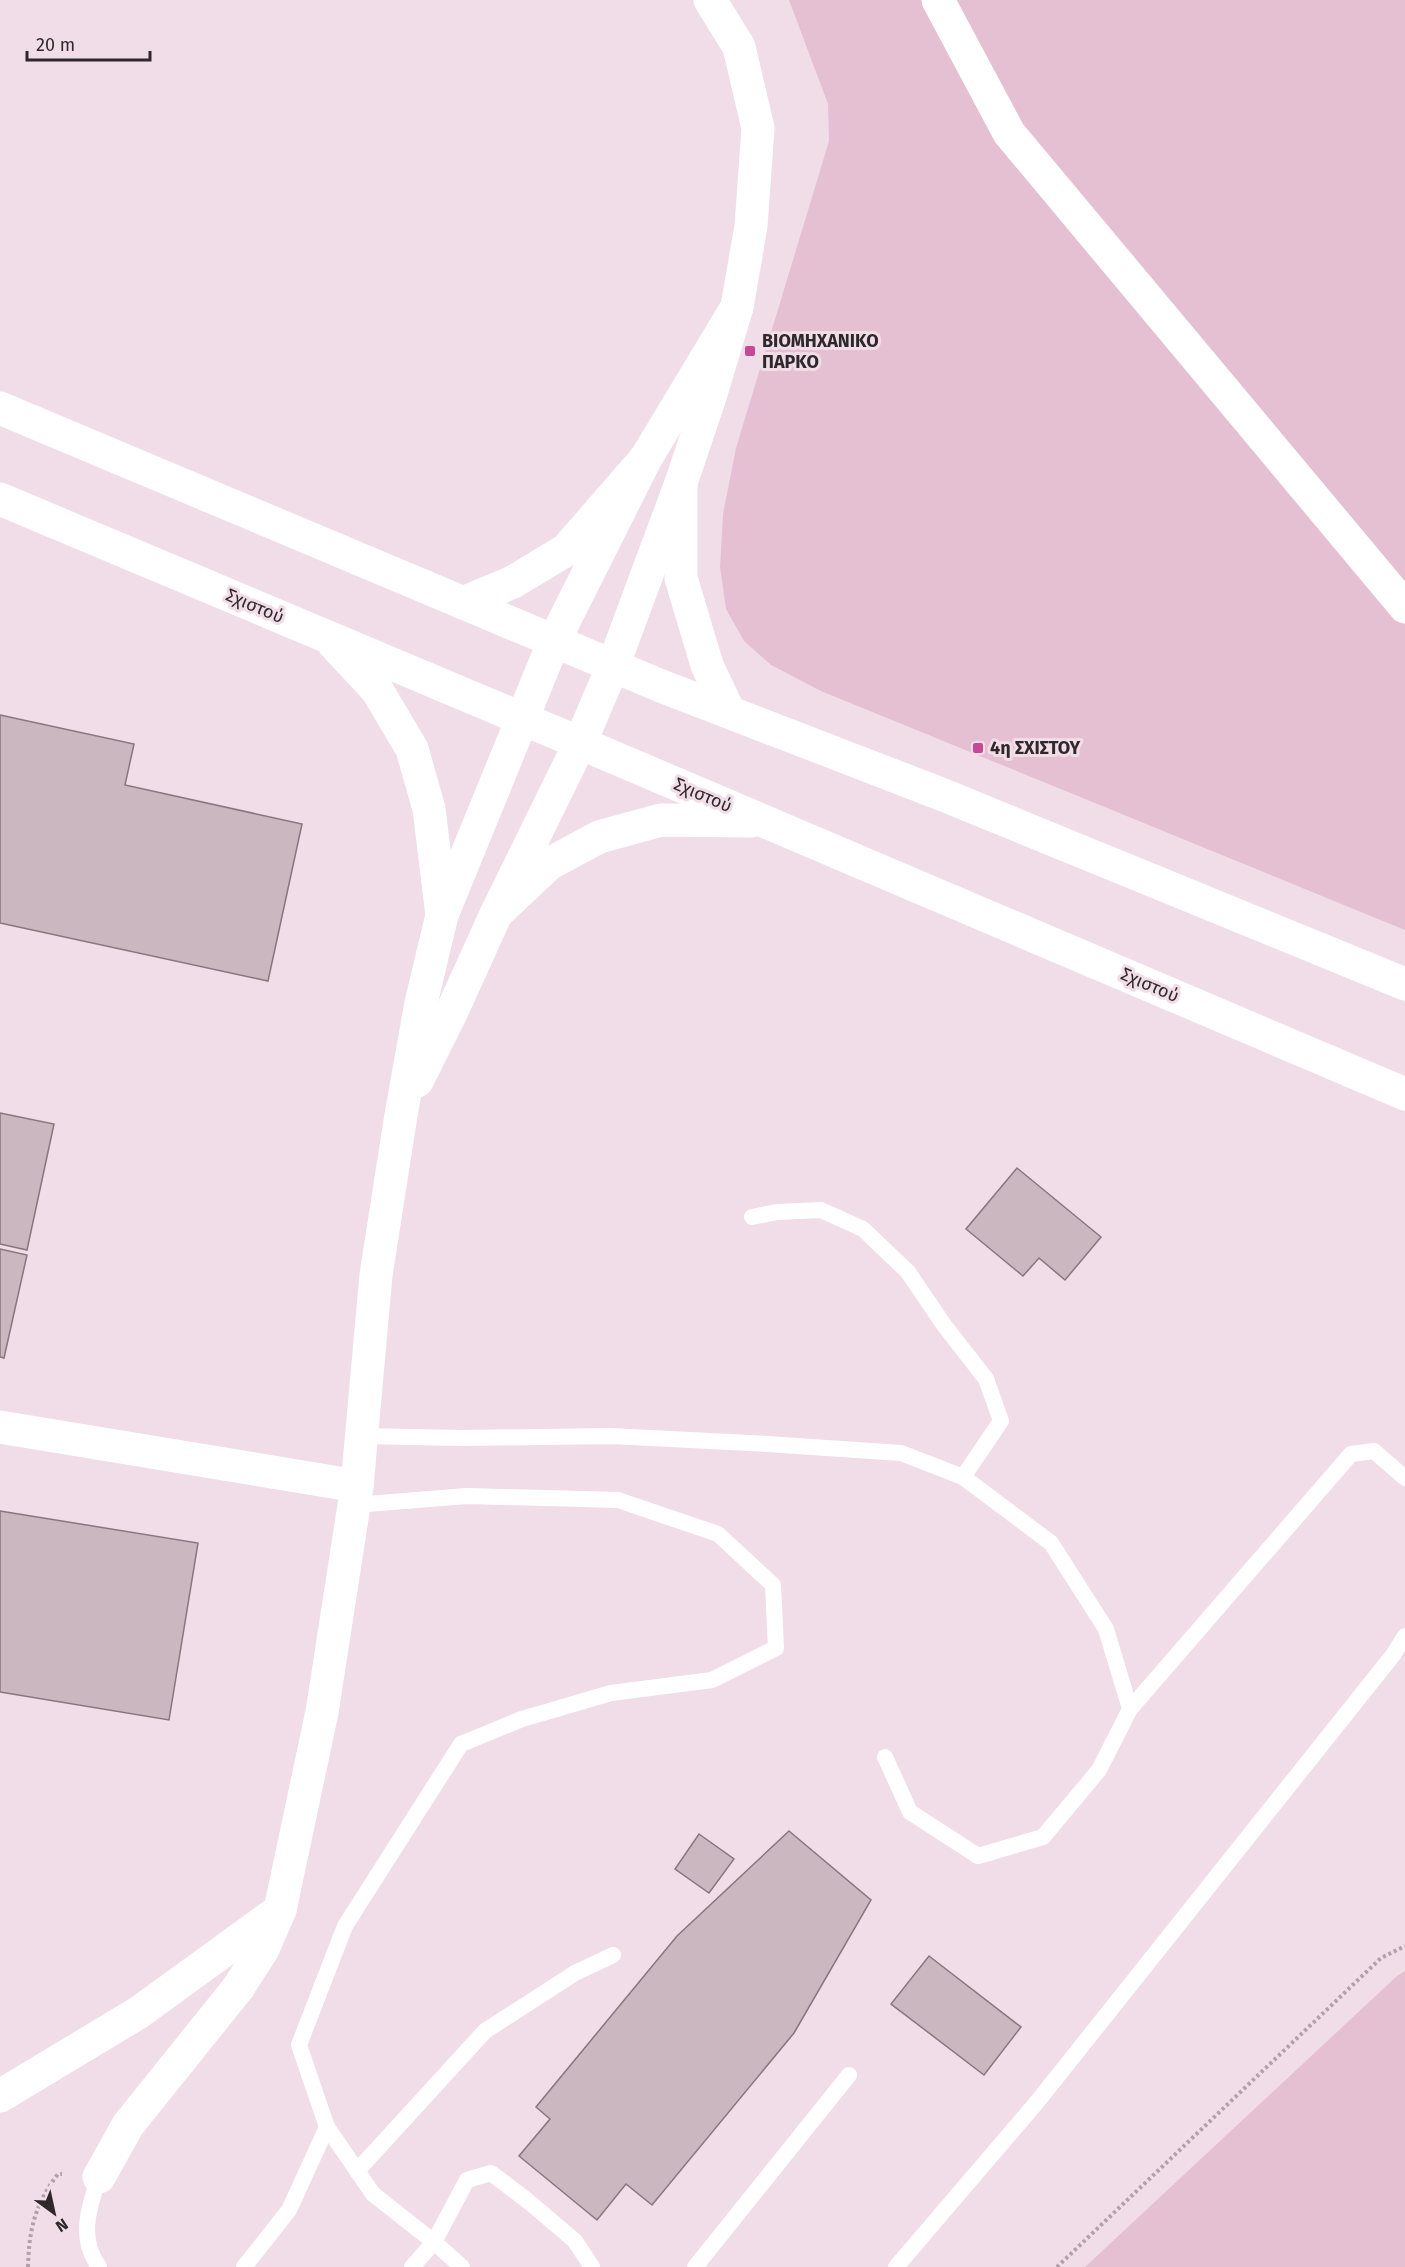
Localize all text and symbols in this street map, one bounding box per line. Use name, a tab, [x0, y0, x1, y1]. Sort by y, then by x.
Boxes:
scale bar	[27, 24, 150, 62]
text: 20 m	[36, 34, 75, 56]
place label: ΒΙΟΜΗΧΑΝΙΚΟ ΠΑΡΚΟ	[762, 330, 879, 373]
marker: ΒΙΟΜΗΧΑΝΙΚΟ ΠΑΡΚΟ	[743, 344, 757, 358]
street label: Σχιστού	[223, 584, 287, 628]
place label: 4η ΣΧΙΣΤΟΥ	[990, 737, 1081, 759]
marker: 4η ΣΧΙΣΤΟΥ	[971, 741, 985, 755]
street label: Σχιστού	[671, 773, 735, 817]
street label: Σχιστού	[1118, 963, 1182, 1007]
north arrow	[24, 2183, 84, 2243]
text: N	[52, 2214, 72, 2236]

